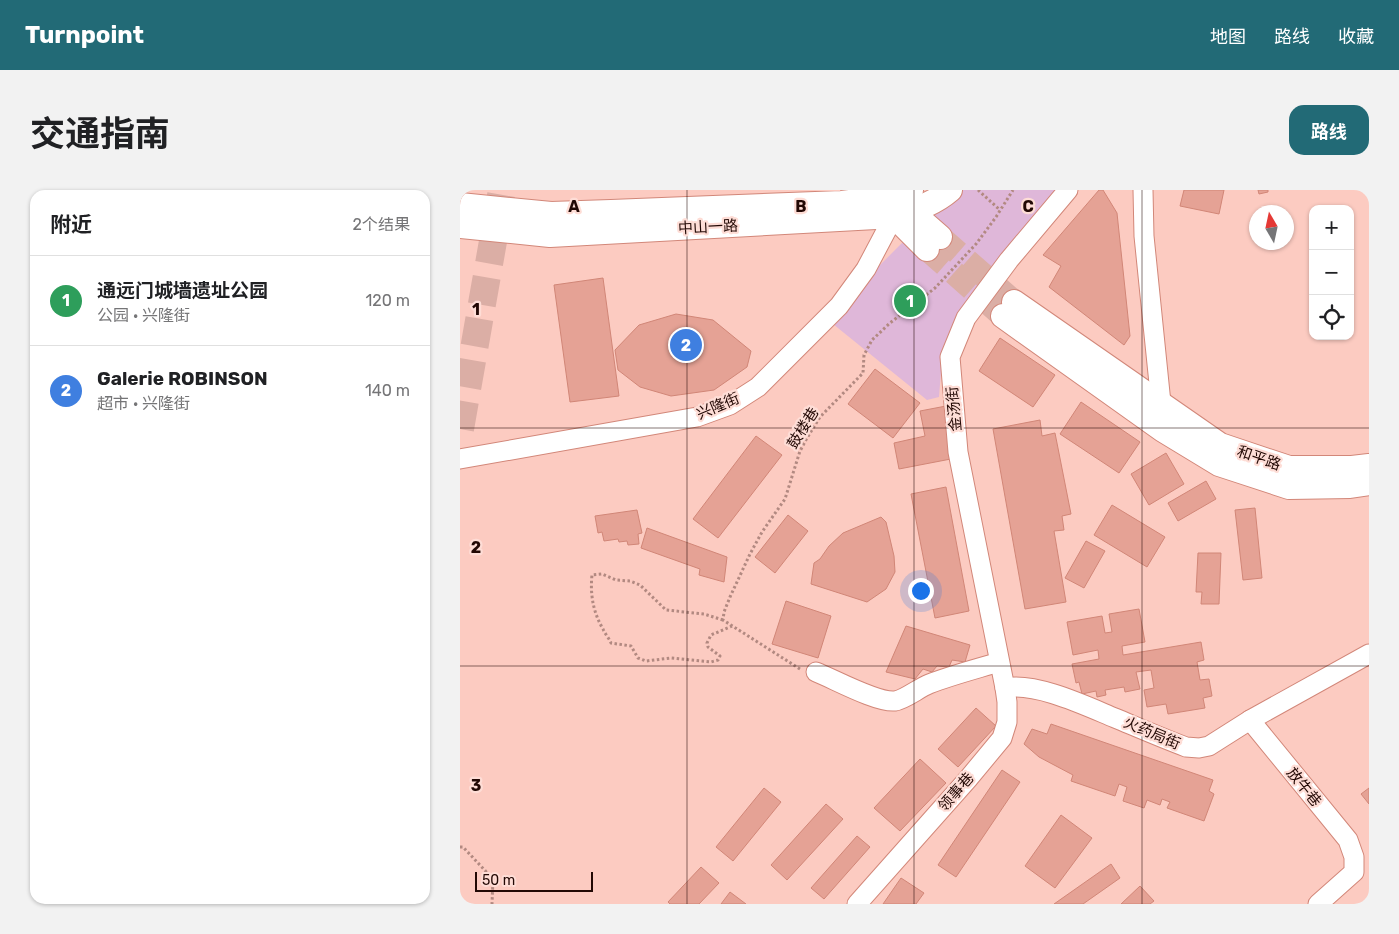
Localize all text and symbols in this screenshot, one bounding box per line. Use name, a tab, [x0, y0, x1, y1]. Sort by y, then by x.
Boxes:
text: Turnpoint	[25, 21, 144, 49]
text: 地图	[1210, 26, 1246, 48]
text: 路线	[1274, 26, 1310, 48]
text: 收藏	[1338, 26, 1374, 48]
button: 路线	[1289, 105, 1369, 155]
text: 交通指南	[30, 113, 170, 155]
text: A	[568, 197, 580, 216]
text: B	[795, 197, 807, 216]
text: C	[1022, 197, 1034, 216]
north arrow	[1249, 205, 1294, 250]
map controls	[1309, 205, 1354, 340]
button: +	[1309, 205, 1354, 250]
text: 附近	[50, 212, 92, 237]
text: 2个结果	[353, 215, 410, 234]
street label: 中山一路	[678, 216, 738, 238]
button: −	[1309, 250, 1354, 295]
text: 通远门城墙遗址公园	[97, 279, 268, 302]
pin: 1	[894, 282, 926, 320]
text: 1	[62, 291, 70, 310]
text: 120 m	[365, 291, 410, 310]
button: locate	[1309, 295, 1354, 340]
text: 1	[472, 300, 480, 319]
text: 公园 · 兴隆街	[97, 306, 190, 325]
pin: 2	[670, 326, 702, 364]
text: Galerie ROBINSON	[97, 367, 268, 390]
text: 2	[61, 381, 71, 400]
text: 140 m	[365, 381, 410, 400]
street label: 金汤街	[943, 386, 965, 432]
street label: 兴隆街	[694, 389, 742, 423]
text: 超市 · 兴隆街	[97, 394, 190, 413]
street label: 鼓楼巷	[783, 404, 823, 452]
street label: 和平路	[1235, 442, 1283, 474]
text: 2	[471, 538, 481, 557]
your location	[908, 578, 934, 604]
street label: 火药局街	[1121, 713, 1183, 753]
street label: 放牛巷	[1283, 764, 1325, 810]
street label: 领事巷	[934, 769, 978, 815]
text: 3	[471, 776, 481, 795]
scale bar	[475, 869, 592, 892]
text: 50 m	[482, 872, 515, 889]

